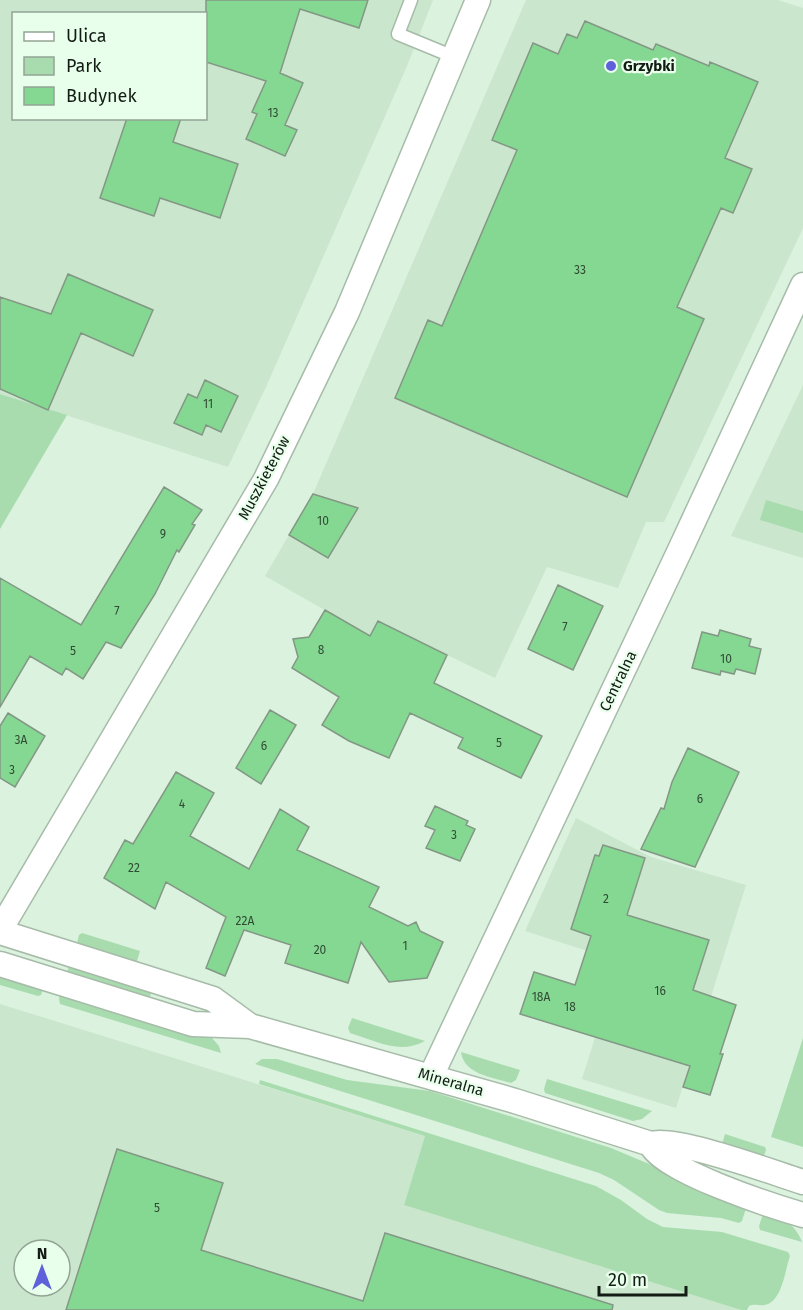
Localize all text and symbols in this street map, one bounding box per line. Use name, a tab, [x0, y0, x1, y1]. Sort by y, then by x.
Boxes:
legend	[12, 12, 207, 120]
text: Ulica	[66, 25, 106, 47]
text: Park	[66, 55, 102, 77]
place label: Grzybki	[623, 57, 675, 75]
marker: Grzybki	[604, 59, 618, 73]
text: Budynek	[66, 85, 137, 107]
house number: 13	[267, 106, 279, 120]
house number: 33	[574, 263, 586, 277]
house number: 11	[203, 397, 213, 411]
street label: Muszkieterów	[234, 433, 294, 523]
house number: 10	[317, 514, 329, 528]
house number: 9	[160, 527, 166, 541]
house number: 7	[114, 604, 120, 618]
house number: 7	[562, 620, 568, 634]
house number: 8	[318, 643, 325, 657]
house number: 5	[70, 644, 76, 658]
street label: Centralna	[596, 648, 640, 714]
house number: 10	[720, 652, 732, 666]
house number: 3A	[15, 733, 28, 747]
house number: 5	[496, 736, 502, 750]
house number: 6	[261, 739, 267, 753]
house number: 3	[9, 763, 15, 777]
house number: 6	[697, 792, 703, 806]
house number: 4	[179, 797, 186, 811]
house number: 3	[451, 828, 457, 842]
house number: 22	[128, 861, 140, 875]
house number: 2	[603, 892, 609, 906]
house number: 22A	[236, 914, 254, 928]
house number: 1	[402, 939, 408, 953]
house number: 20	[314, 943, 327, 957]
house number: 16	[654, 984, 666, 998]
house number: 18A	[532, 990, 550, 1004]
house number: 18	[564, 1000, 576, 1014]
street label: Mineralna	[416, 1064, 486, 1100]
house number: 5	[154, 1201, 160, 1215]
north arrow	[12, 1238, 72, 1298]
text: N	[37, 1244, 47, 1263]
scale bar	[599, 1259, 686, 1297]
text: 20 m	[608, 1269, 647, 1291]

